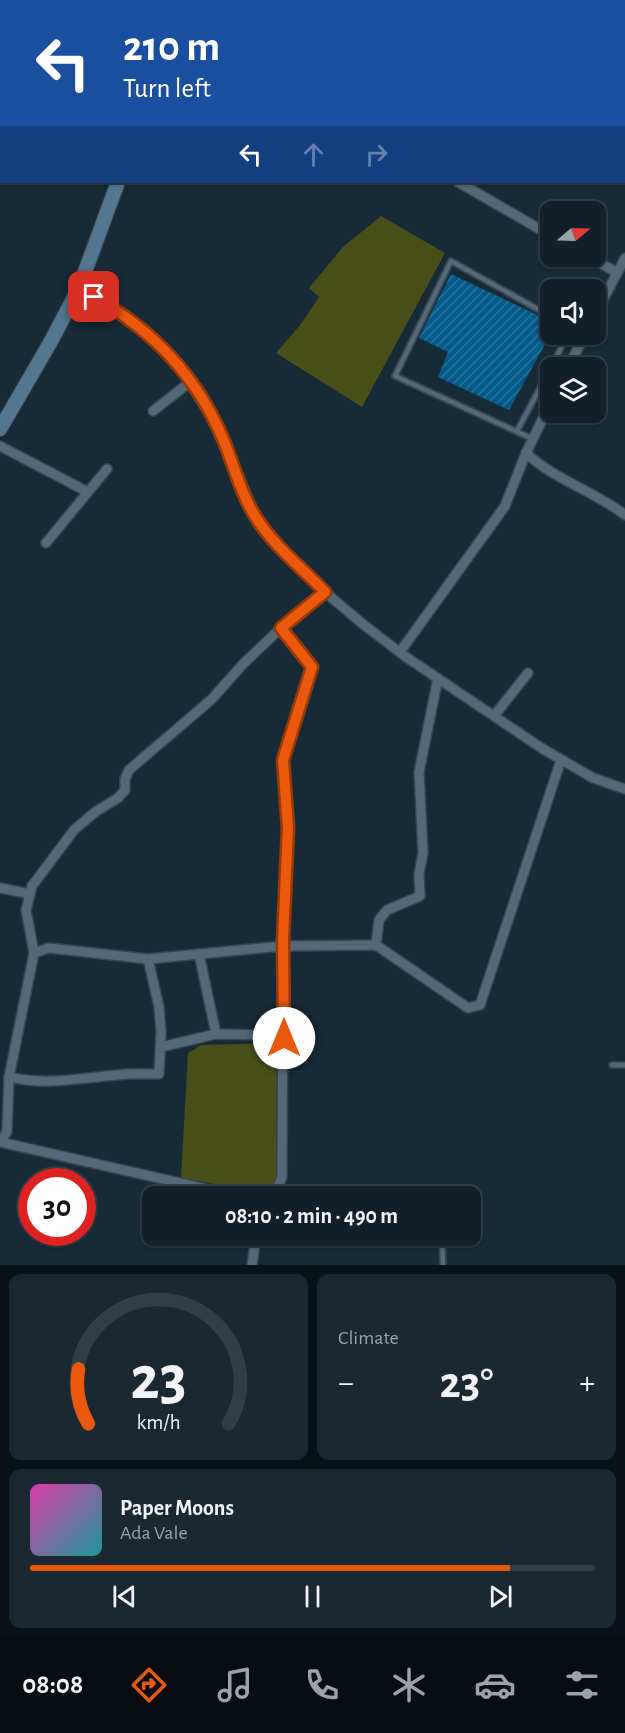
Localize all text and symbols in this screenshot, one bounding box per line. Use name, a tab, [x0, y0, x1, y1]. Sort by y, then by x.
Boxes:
icon: left	[24, 24, 102, 102]
text: 210 m	[123, 26, 220, 68]
text: Turn left	[123, 75, 211, 102]
icon: left	[234, 138, 267, 171]
icon: ahead	[297, 138, 330, 171]
icon: right	[360, 138, 393, 171]
north arrow	[540, 201, 606, 267]
map controls	[540, 201, 606, 423]
pin	[68, 271, 119, 322]
button: sound	[540, 279, 606, 345]
icon: arrive	[77, 280, 110, 313]
button: layers	[540, 357, 606, 423]
position arrow	[252, 1006, 316, 1070]
speed limit sign: 30	[18, 1168, 96, 1246]
text: 08:10 · 2 min · 490 m	[225, 1205, 398, 1227]
text: Climate	[338, 1328, 399, 1348]
text: 23	[130, 1348, 187, 1410]
text: 23°	[440, 1361, 493, 1406]
text: −	[338, 1367, 354, 1400]
text: +	[579, 1367, 595, 1400]
text: km/h	[136, 1412, 181, 1433]
text: Paper Moons	[120, 1497, 234, 1519]
text: Ada Vale	[120, 1523, 188, 1543]
icon: previous	[108, 1580, 141, 1613]
icon: pause	[296, 1580, 329, 1613]
icon: next	[484, 1580, 517, 1613]
icon: directions	[128, 1664, 170, 1706]
icon: music	[214, 1664, 256, 1706]
icon: phone	[301, 1664, 343, 1706]
icon: climate	[388, 1664, 430, 1706]
icon: car	[474, 1664, 516, 1706]
icon: filters	[561, 1664, 603, 1706]
text: 08:08	[22, 1671, 83, 1698]

